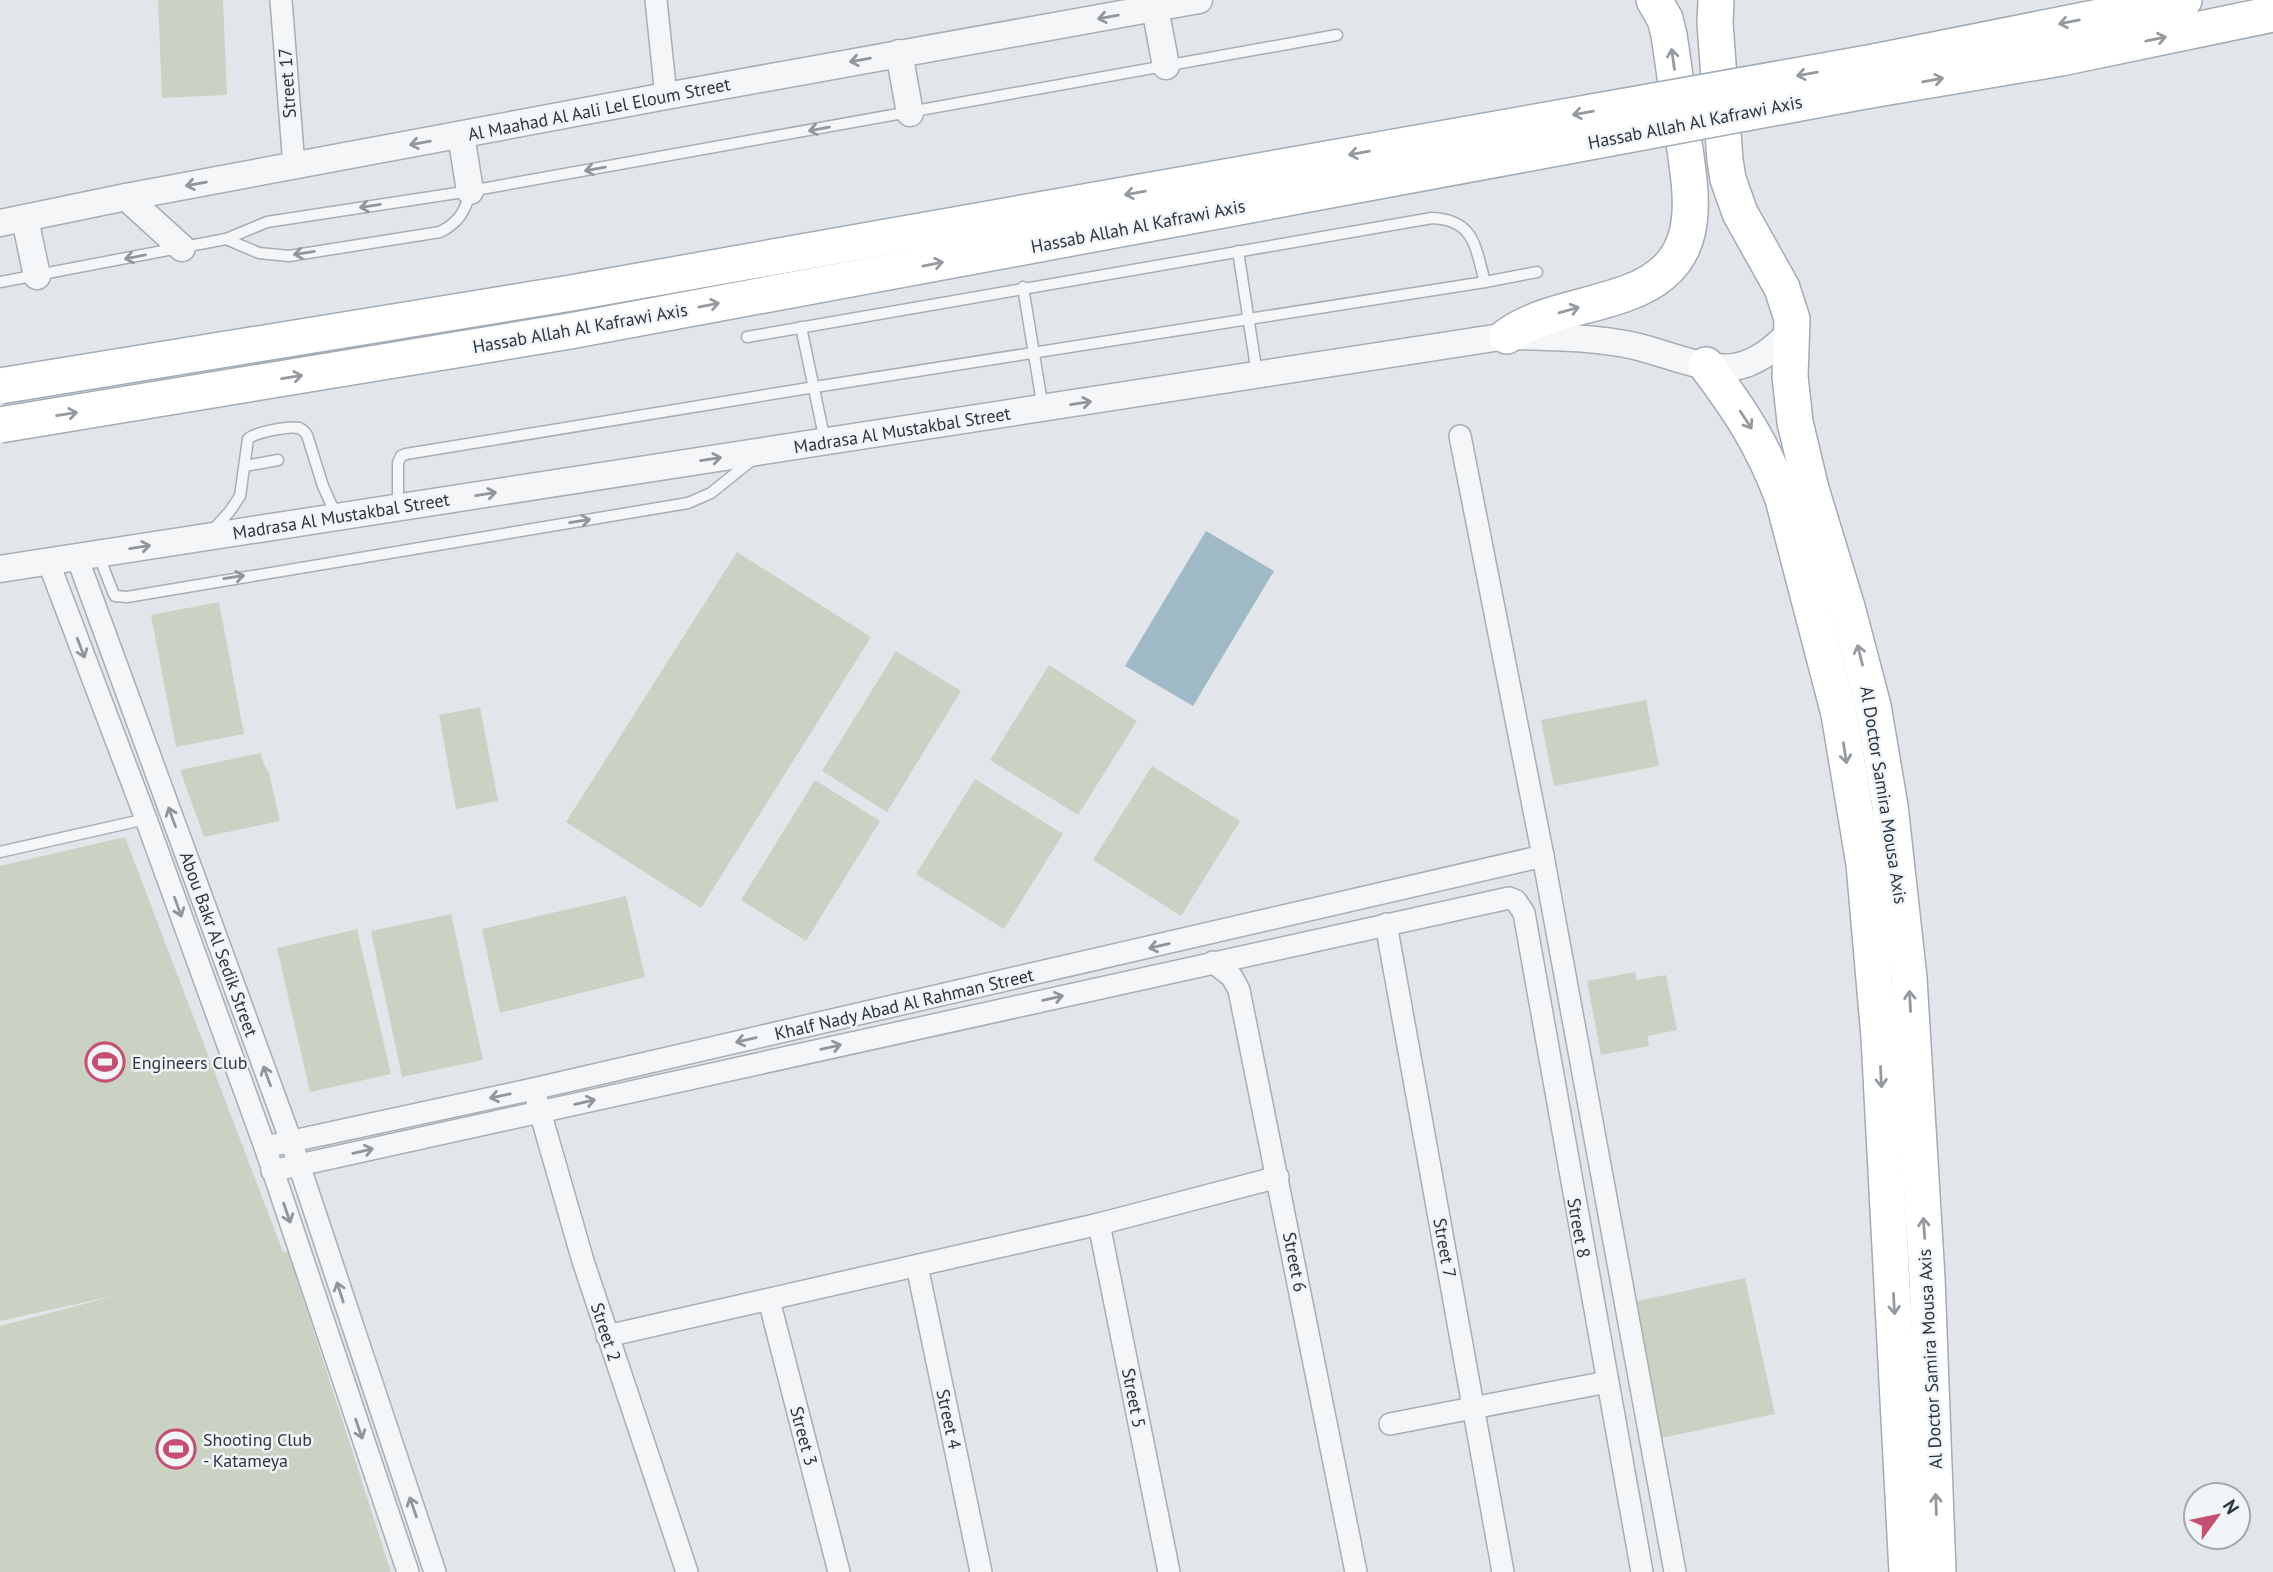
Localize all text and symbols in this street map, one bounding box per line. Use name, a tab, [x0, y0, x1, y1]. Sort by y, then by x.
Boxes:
one-way arrow	[1097, 10, 1120, 24]
one-way arrow	[2058, 16, 2081, 29]
one-way arrow	[2144, 31, 2167, 45]
street label: Street 17	[273, 47, 301, 119]
one-way arrow	[1666, 48, 1679, 71]
one-way arrow	[849, 54, 872, 67]
one-way arrow	[1796, 68, 1819, 81]
street label: Al Maahad Al Aali Lel Eloum Street	[466, 72, 732, 146]
one-way arrow	[1921, 72, 1944, 86]
street label: Hassab Allah Al Kafrawi Axis	[1586, 90, 1804, 154]
one-way arrow	[1572, 107, 1595, 121]
one-way arrow	[808, 123, 831, 137]
one-way arrow	[409, 136, 432, 150]
one-way arrow	[1348, 147, 1371, 160]
one-way arrow	[584, 163, 606, 176]
one-way arrow	[185, 178, 208, 191]
one-way arrow	[1124, 187, 1147, 200]
street label: Hassab Allah Al Kafrawi Axis	[1029, 194, 1247, 258]
one-way arrow	[359, 200, 382, 213]
one-way arrow	[294, 247, 316, 260]
one-way arrow	[124, 251, 147, 264]
one-way arrow	[921, 257, 944, 270]
street label: Hassab Allah Al Kafrawi Axis	[471, 298, 689, 358]
one-way arrow	[697, 298, 720, 311]
one-way arrow	[1558, 303, 1580, 316]
one-way arrow	[280, 370, 303, 383]
one-way arrow	[1069, 396, 1092, 409]
street label: Madrasa Al Mustakbal Street	[792, 402, 1012, 458]
one-way arrow	[55, 407, 78, 420]
one-way arrow	[1739, 409, 1753, 429]
one-way arrow	[699, 452, 722, 465]
one-way arrow	[474, 487, 497, 500]
street label: Madrasa Al Mustakbal Street	[231, 488, 451, 544]
one-way arrow	[568, 514, 590, 527]
one-way arrow	[128, 540, 151, 553]
one-way arrow	[222, 570, 245, 583]
one-way arrow	[75, 636, 88, 658]
one-way arrow	[1853, 644, 1866, 667]
street label: Al Doctor Samira Mousa Axis	[1855, 684, 1913, 906]
one-way arrow	[1839, 741, 1852, 764]
one-way arrow	[165, 806, 177, 828]
street label: Abou Bakr Al Sedik Street	[175, 848, 263, 1040]
one-way arrow	[172, 895, 185, 917]
one-way arrow	[1148, 940, 1170, 953]
street label: Khalf Nady Abad Al Rahman Street	[772, 963, 1036, 1045]
one-way arrow	[1903, 989, 1916, 1012]
one-way arrow	[1041, 990, 1064, 1004]
one-way arrow	[735, 1034, 758, 1047]
one-way arrow	[819, 1040, 842, 1054]
sports icon: Engineers Club	[84, 1041, 126, 1083]
place label: Engineers Club	[132, 1051, 247, 1074]
one-way arrow	[1875, 1065, 1888, 1088]
one-way arrow	[260, 1066, 272, 1088]
one-way arrow	[489, 1090, 512, 1103]
one-way arrow	[573, 1095, 596, 1108]
one-way arrow	[351, 1144, 374, 1157]
street label: Street 8	[1562, 1196, 1596, 1260]
one-way arrow	[282, 1202, 294, 1224]
street label: Street 7	[1428, 1216, 1462, 1280]
one-way arrow	[1917, 1216, 1930, 1239]
street label: Street 6	[1278, 1230, 1312, 1294]
street label: Al Doctor Samira Mousa Axis	[1913, 1248, 1947, 1470]
one-way arrow	[333, 1281, 346, 1303]
one-way arrow	[1888, 1292, 1901, 1315]
street label: Street 2	[586, 1300, 626, 1364]
street label: Street 5	[1117, 1366, 1151, 1430]
street label: Street 4	[931, 1387, 967, 1451]
street label: Street 3	[785, 1404, 823, 1468]
one-way arrow	[354, 1417, 367, 1439]
sports icon: Shooting Club - Katameya	[155, 1428, 197, 1470]
place label: Shooting Club - Katameya	[203, 1428, 312, 1472]
north arrow	[2182, 1481, 2252, 1551]
one-way arrow	[1929, 1493, 1943, 1516]
text: N	[2218, 1495, 2245, 1519]
one-way arrow	[406, 1497, 418, 1519]

